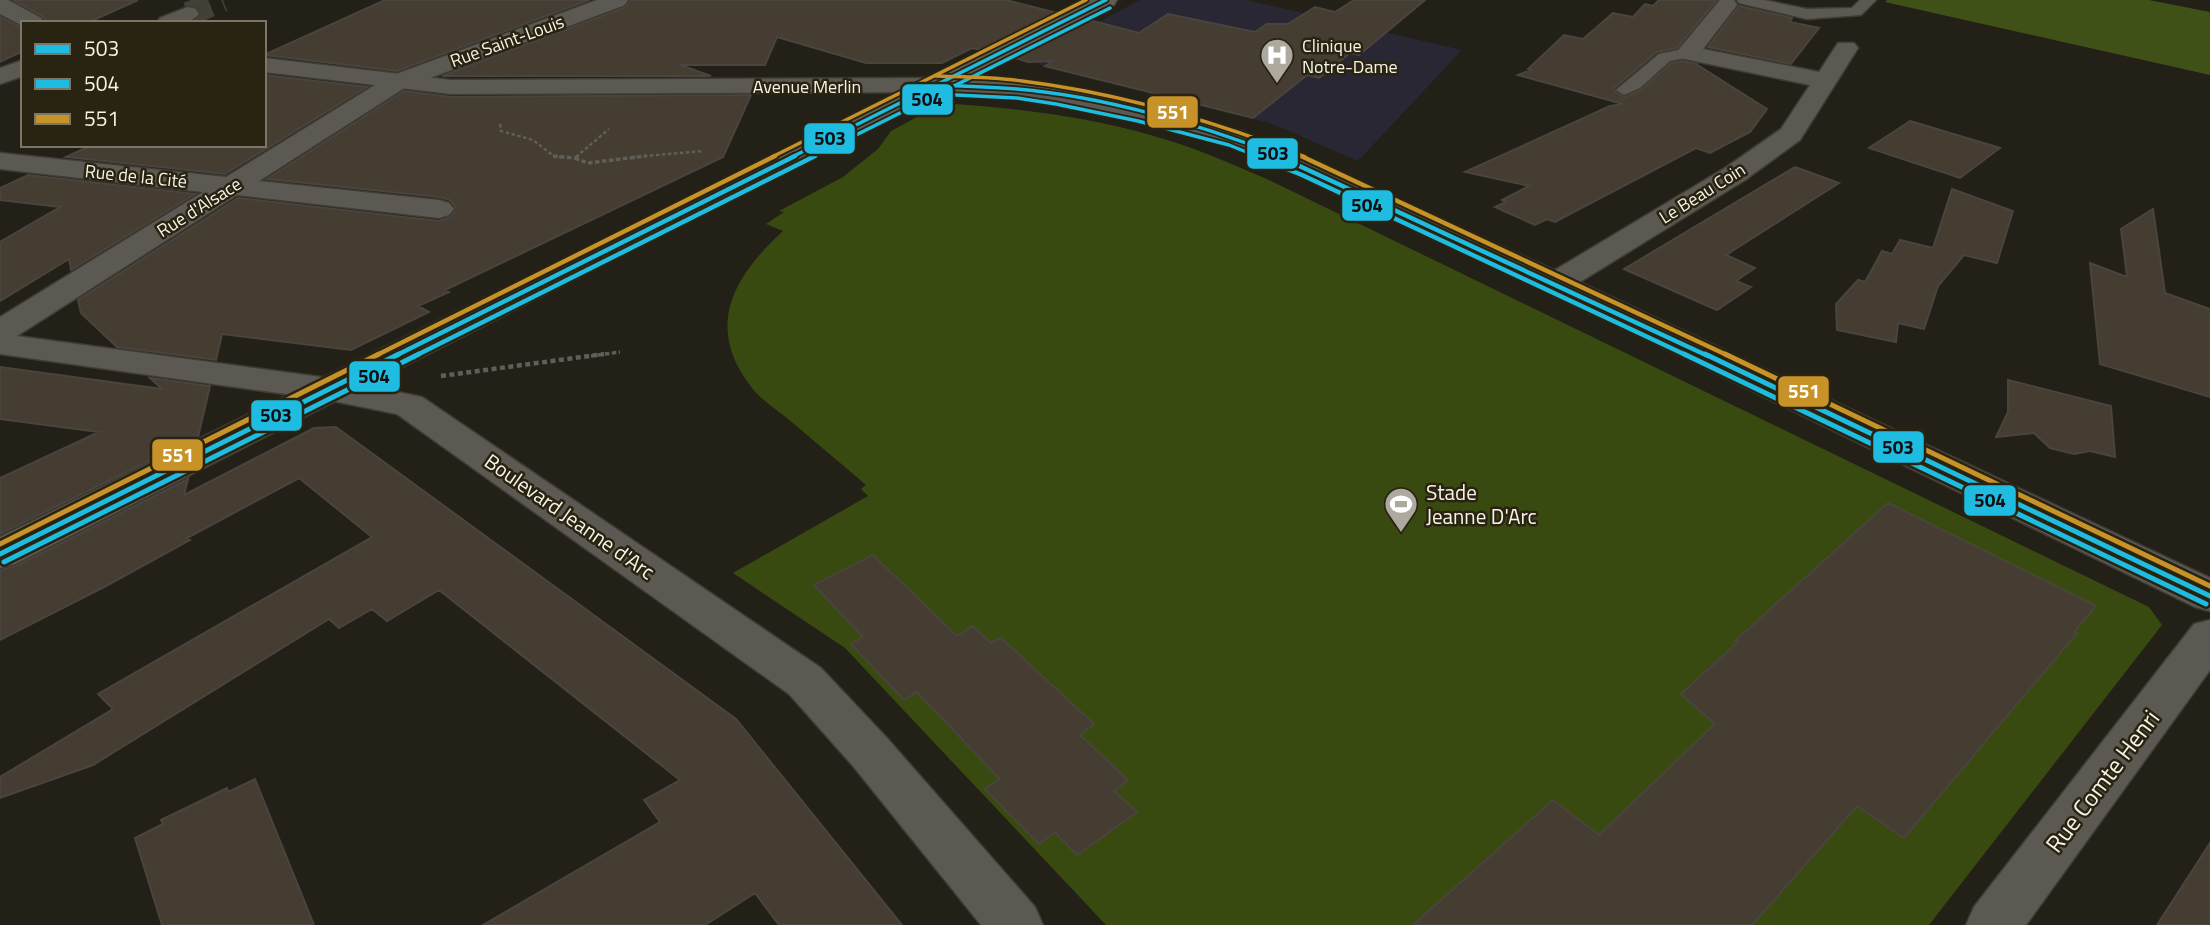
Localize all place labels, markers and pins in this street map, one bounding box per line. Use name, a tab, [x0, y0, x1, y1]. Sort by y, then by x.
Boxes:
place label: Clinique Notre-Dame	[1302, 32, 1398, 80]
hospital icon: Clinique Notre-Dame	[1258, 36, 1296, 85]
place label: Stade Jeanne D'Arc	[1426, 476, 1537, 532]
sports icon: Stade Jeanne D'Arc	[1382, 485, 1420, 534]

